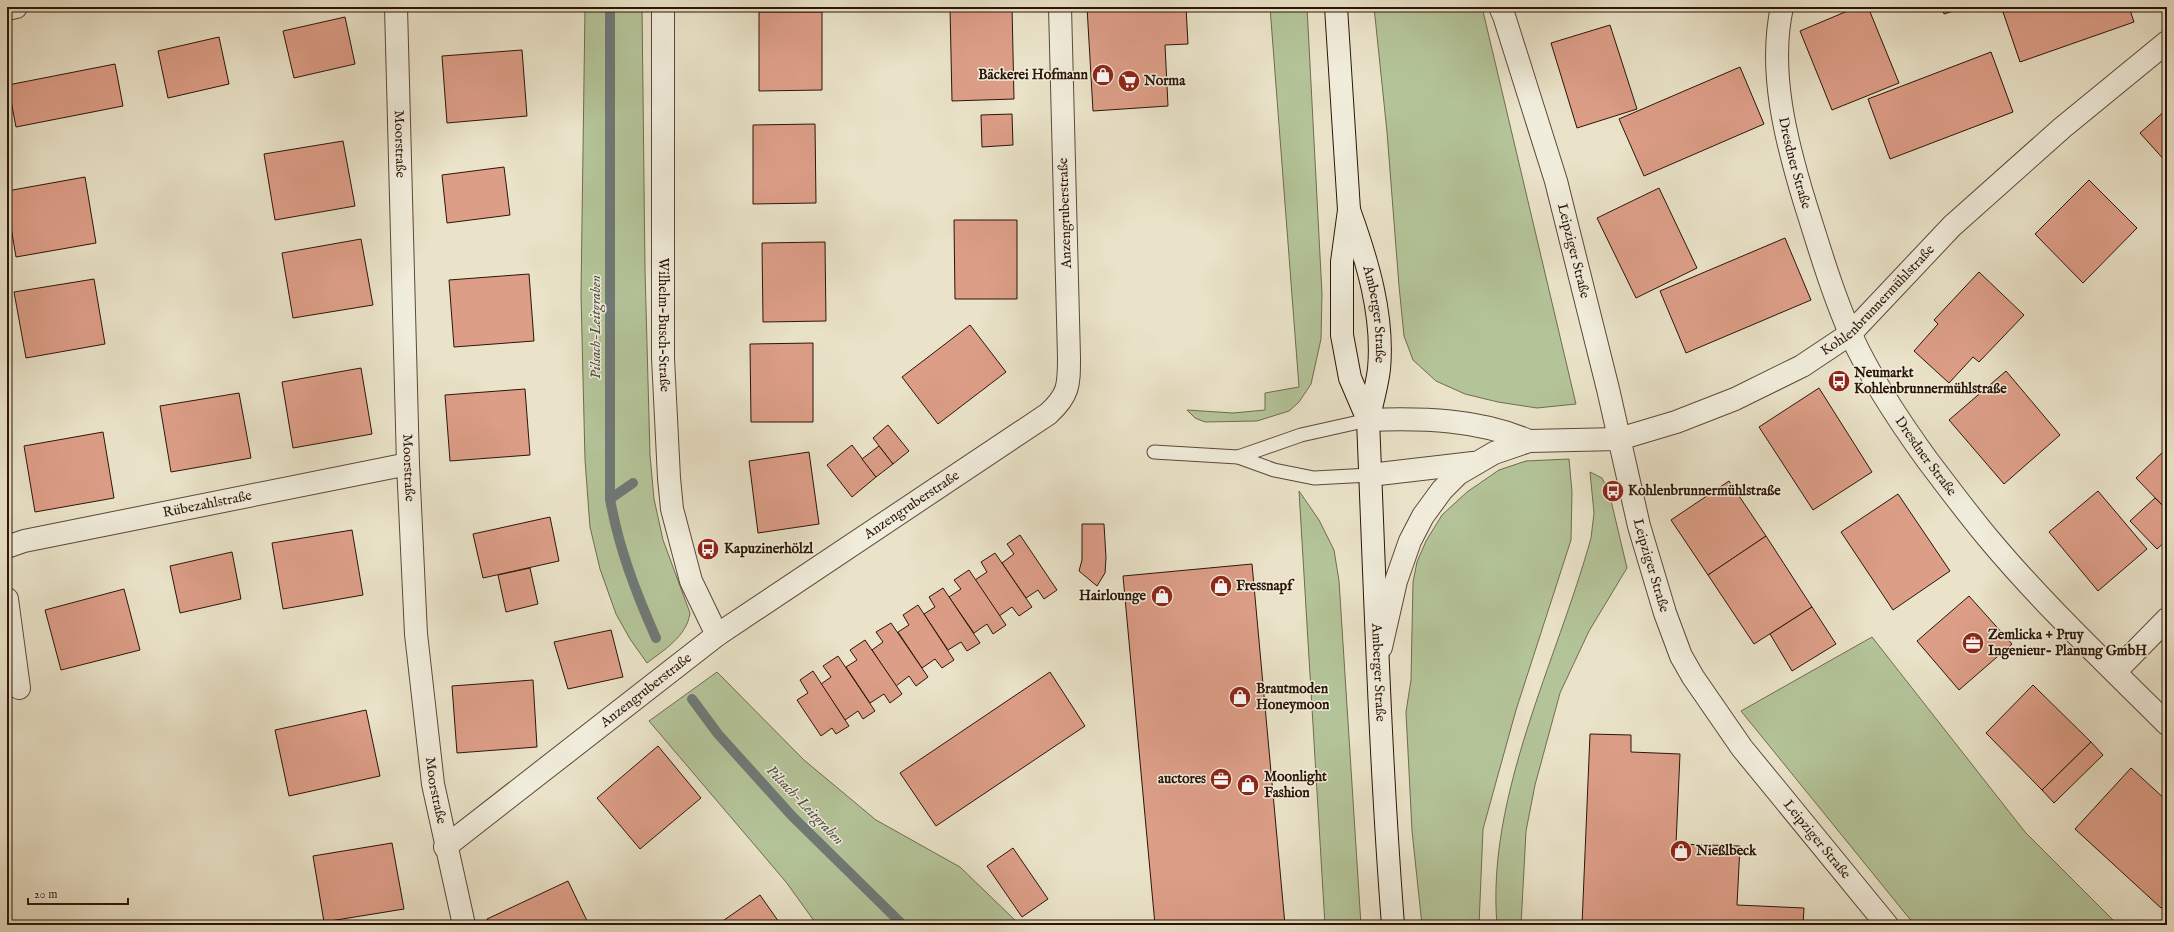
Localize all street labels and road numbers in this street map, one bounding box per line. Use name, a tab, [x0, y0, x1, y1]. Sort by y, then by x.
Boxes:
street label: Moorstraße	[390, 110, 409, 179]
street label: Dresdner Straße	[1774, 116, 1815, 212]
street label: Anzengruberstraße	[1054, 157, 1076, 270]
street label: Leipziger Straße	[1553, 202, 1594, 301]
street label: Kohlenbrunnermühlstraße	[1817, 241, 1939, 360]
street label: Wilhelm-Busch-Straße	[654, 258, 674, 393]
street label: Amberger Straße	[1358, 263, 1389, 364]
street label: Dresdner Straße	[1891, 413, 1961, 500]
street label: Moorstraße	[398, 434, 419, 503]
street label: Anzengruberstraße	[860, 466, 963, 544]
street label: Rübezahlstraße	[161, 486, 254, 522]
street label: Leipziger Straße	[1629, 517, 1674, 615]
street label: Amberger Straße	[1367, 622, 1390, 723]
street label: Anzengruberstraße	[596, 649, 696, 732]
street label: Moorstraße	[421, 756, 451, 826]
street label: Leipziger Straße	[1779, 796, 1855, 883]

